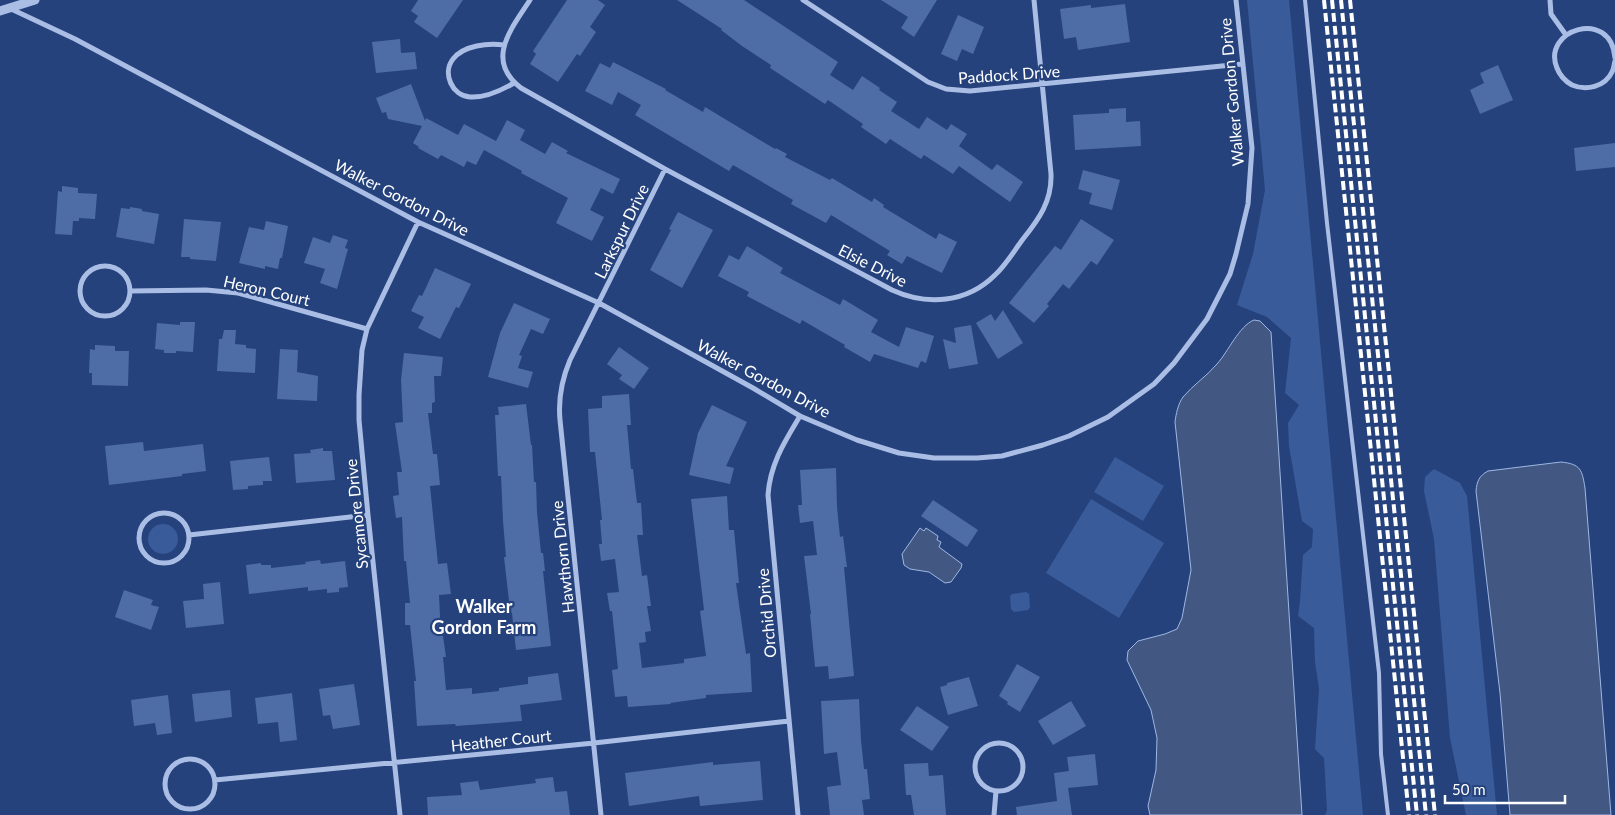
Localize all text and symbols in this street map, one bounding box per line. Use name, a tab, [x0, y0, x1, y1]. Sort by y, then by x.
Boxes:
street label: Walker Gordon Drive	[1215, 17, 1247, 167]
street label: Paddock Drive	[957, 61, 1061, 87]
street label: Walker Gordon Drive	[332, 155, 472, 239]
street label: Larkspur Drive	[590, 181, 652, 281]
street label: Elsie Drive	[836, 240, 910, 290]
street label: Heron Court	[222, 271, 312, 309]
street label: Walker Gordon Drive	[694, 335, 834, 421]
street label: Sycamore Drive	[341, 458, 371, 570]
street label: Hawthorn Drive	[547, 500, 577, 614]
street label: Orchid Drive	[753, 567, 779, 659]
district label: Walker Gordon Farm	[432, 595, 536, 638]
street label: Heather Court	[450, 725, 552, 755]
scale bar	[1445, 772, 1565, 804]
text: 50 m	[1452, 780, 1486, 798]

